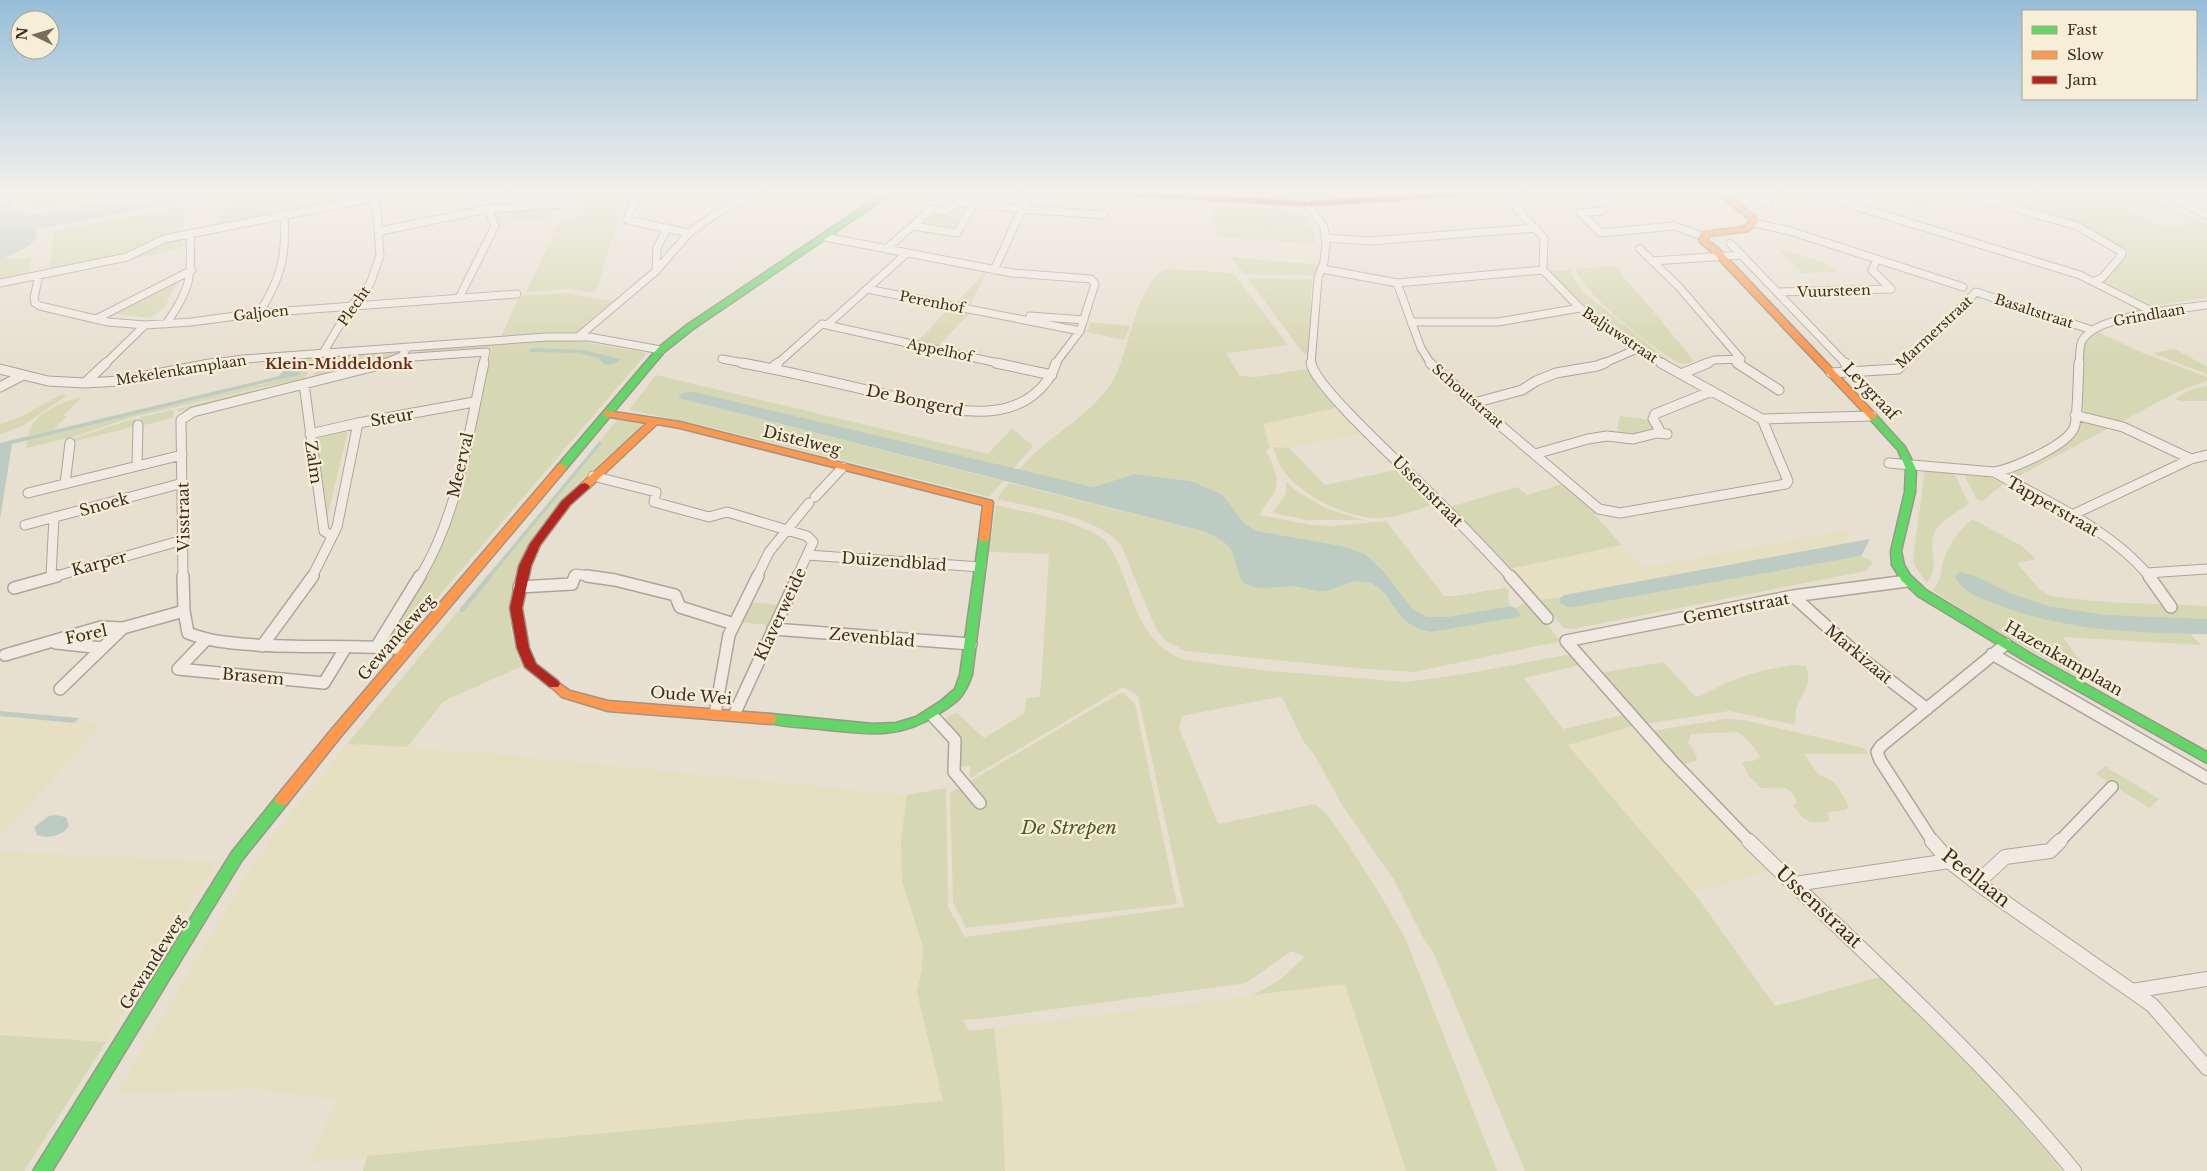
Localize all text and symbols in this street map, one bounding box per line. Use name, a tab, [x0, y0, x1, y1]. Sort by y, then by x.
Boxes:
north arrow	[10, 10, 60, 60]
legend	[2022, 10, 2197, 100]
text: Fast	[2067, 20, 2098, 39]
text: N	[13, 27, 32, 41]
text: Slow	[2067, 45, 2104, 64]
text: Jam	[2065, 70, 2097, 89]
street label: Vuursteen	[1796, 281, 1871, 301]
street label: Plecht	[334, 282, 375, 329]
street label: Perenhof	[898, 287, 968, 318]
street label: Basaltstraat	[1992, 290, 2076, 332]
street label: Marmerstraat	[1892, 291, 1977, 372]
street label: Grindlaan	[2112, 300, 2187, 330]
street label: Galjoen	[232, 301, 290, 325]
street label: Baljuwstraat	[1579, 303, 1662, 367]
street label: Appelhof	[904, 334, 977, 366]
street label: Mekelenkamplaan	[114, 351, 248, 389]
district label: Klein-Middeldonk	[265, 354, 414, 373]
street label: Leygraaf	[1839, 358, 1905, 426]
street label: Schoutstraat	[1428, 360, 1508, 432]
street label: De Bongerd	[865, 380, 966, 420]
street label: Steur	[369, 403, 416, 431]
street label: Distelweg	[761, 421, 843, 459]
street label: Meerval	[443, 430, 477, 500]
street label: Zalm	[301, 439, 327, 485]
street label: Ussenstraat	[1388, 451, 1468, 531]
street label: Tapperstraat	[2003, 472, 2103, 540]
street label: Visstraat	[172, 482, 194, 553]
street label: Snoek	[77, 488, 131, 520]
street label: Karper	[69, 546, 129, 580]
street label: Duizendblad	[841, 547, 948, 575]
street label: Klaverweide	[750, 564, 810, 664]
street label: Gemertstraat	[1681, 588, 1791, 628]
street label: Gewandeweg	[353, 589, 439, 684]
street label: Hazenkamplaan	[2001, 616, 2127, 700]
street label: Forel	[63, 620, 109, 648]
street label: Markizaat	[1821, 620, 1897, 688]
street label: Zevenblad	[828, 623, 916, 651]
street label: Brasem	[221, 663, 285, 689]
street label: Oude Wei	[649, 681, 733, 709]
park label: De Strepen	[1020, 816, 1117, 839]
street label: Peellaan	[1937, 844, 2015, 912]
street label: Ussenstraat	[1771, 861, 1868, 953]
street label: Gewandeweg	[115, 911, 189, 1013]

